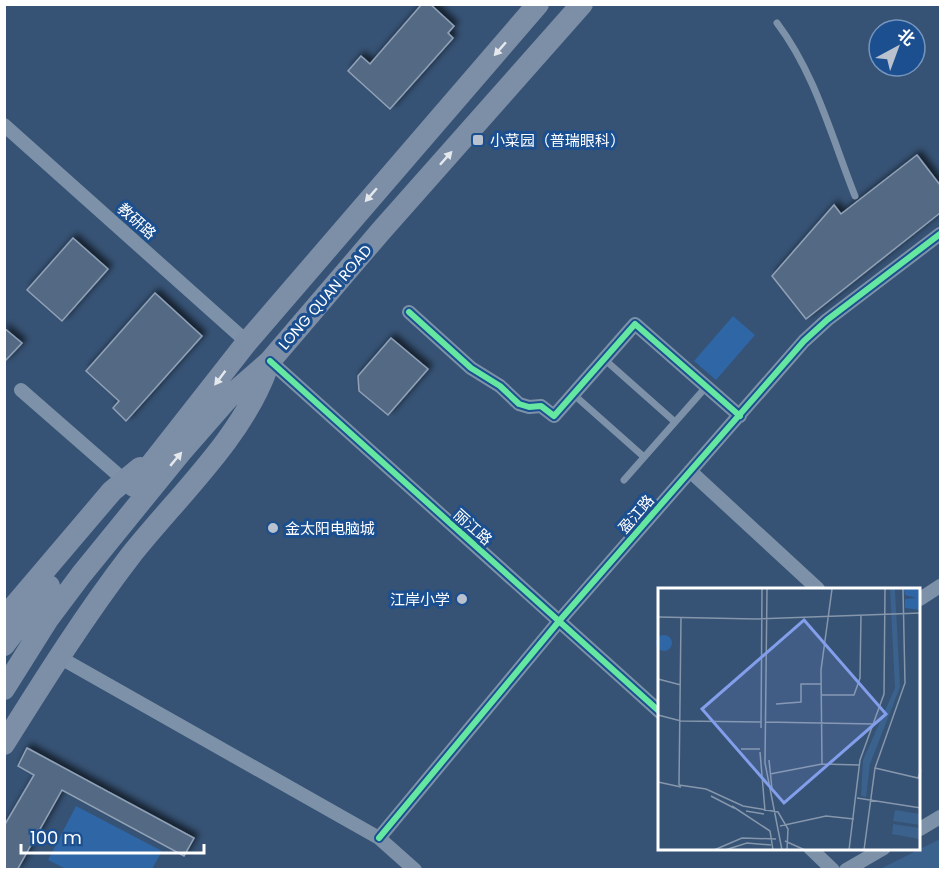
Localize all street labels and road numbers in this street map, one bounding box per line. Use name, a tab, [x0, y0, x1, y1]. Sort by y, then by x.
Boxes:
street label: 教研路	[113, 198, 161, 244]
street label: LONG QUAN ROAD	[274, 240, 376, 354]
street label: 盈江路	[613, 490, 659, 538]
street label: 丽江路	[449, 504, 497, 550]

